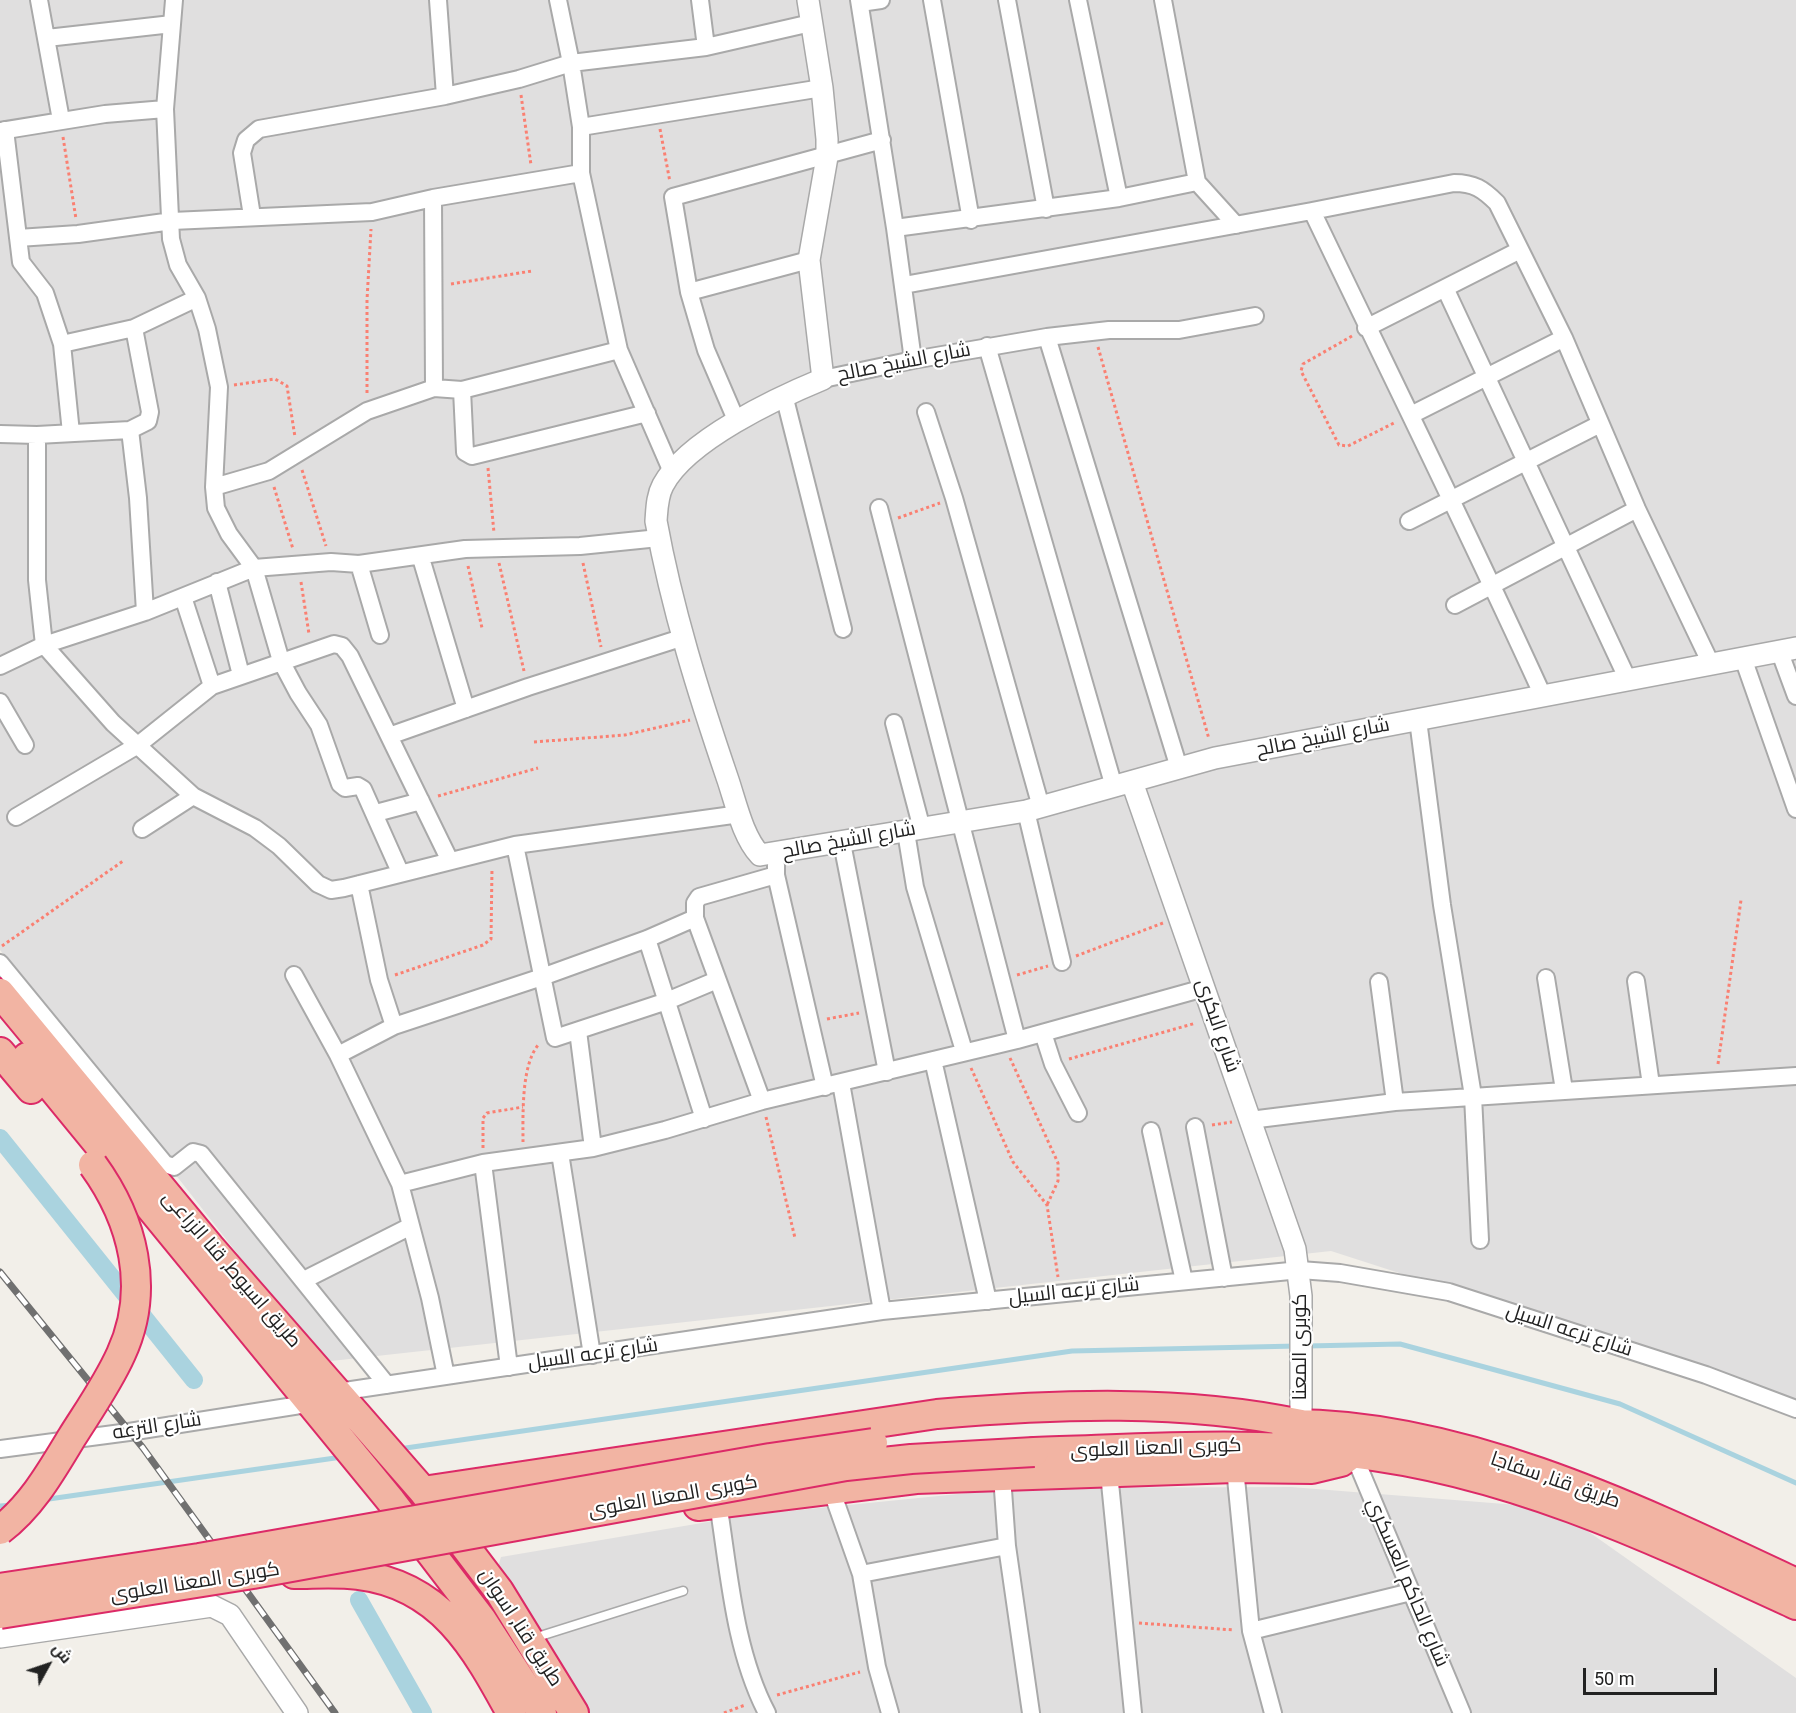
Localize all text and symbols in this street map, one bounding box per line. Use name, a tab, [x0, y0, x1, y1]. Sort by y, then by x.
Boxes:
street label: شارع الشيخ صالح	[835, 338, 973, 388]
street label: شارع الشيخ صالح	[1254, 713, 1392, 763]
street label: شارع الشيخ صالح	[780, 817, 918, 865]
street label: شارع البكرى	[1190, 976, 1244, 1076]
street label: طريق اسيوط, قنا الزراعى	[156, 1187, 306, 1353]
street label: شارع ترعه السيل	[1007, 1273, 1141, 1311]
street label: كوبرى المعنا	[1289, 1293, 1313, 1401]
street label: شارع ترعه السيل	[1503, 1299, 1635, 1363]
street label: شارع ترعه السيل	[526, 1334, 660, 1376]
street label: شارع الترعه	[111, 1408, 203, 1446]
street label: كوبرى المعنا العلوى	[1070, 1434, 1242, 1464]
street label: طريق قنا, سفاجا	[1487, 1448, 1623, 1514]
street label: كوبرى المعنا العلوى	[587, 1470, 759, 1524]
street label: شارع الحاكم العسكري	[1361, 1495, 1453, 1671]
street label: كوبرى المعنا العلوى	[109, 1558, 281, 1608]
street label: طريق قنا, اسوان	[473, 1565, 567, 1691]
north arrow	[18, 1635, 78, 1695]
text: ش	[48, 1639, 76, 1667]
scale bar	[1586, 1656, 1720, 1694]
text: 50 m	[1594, 1668, 1634, 1689]

